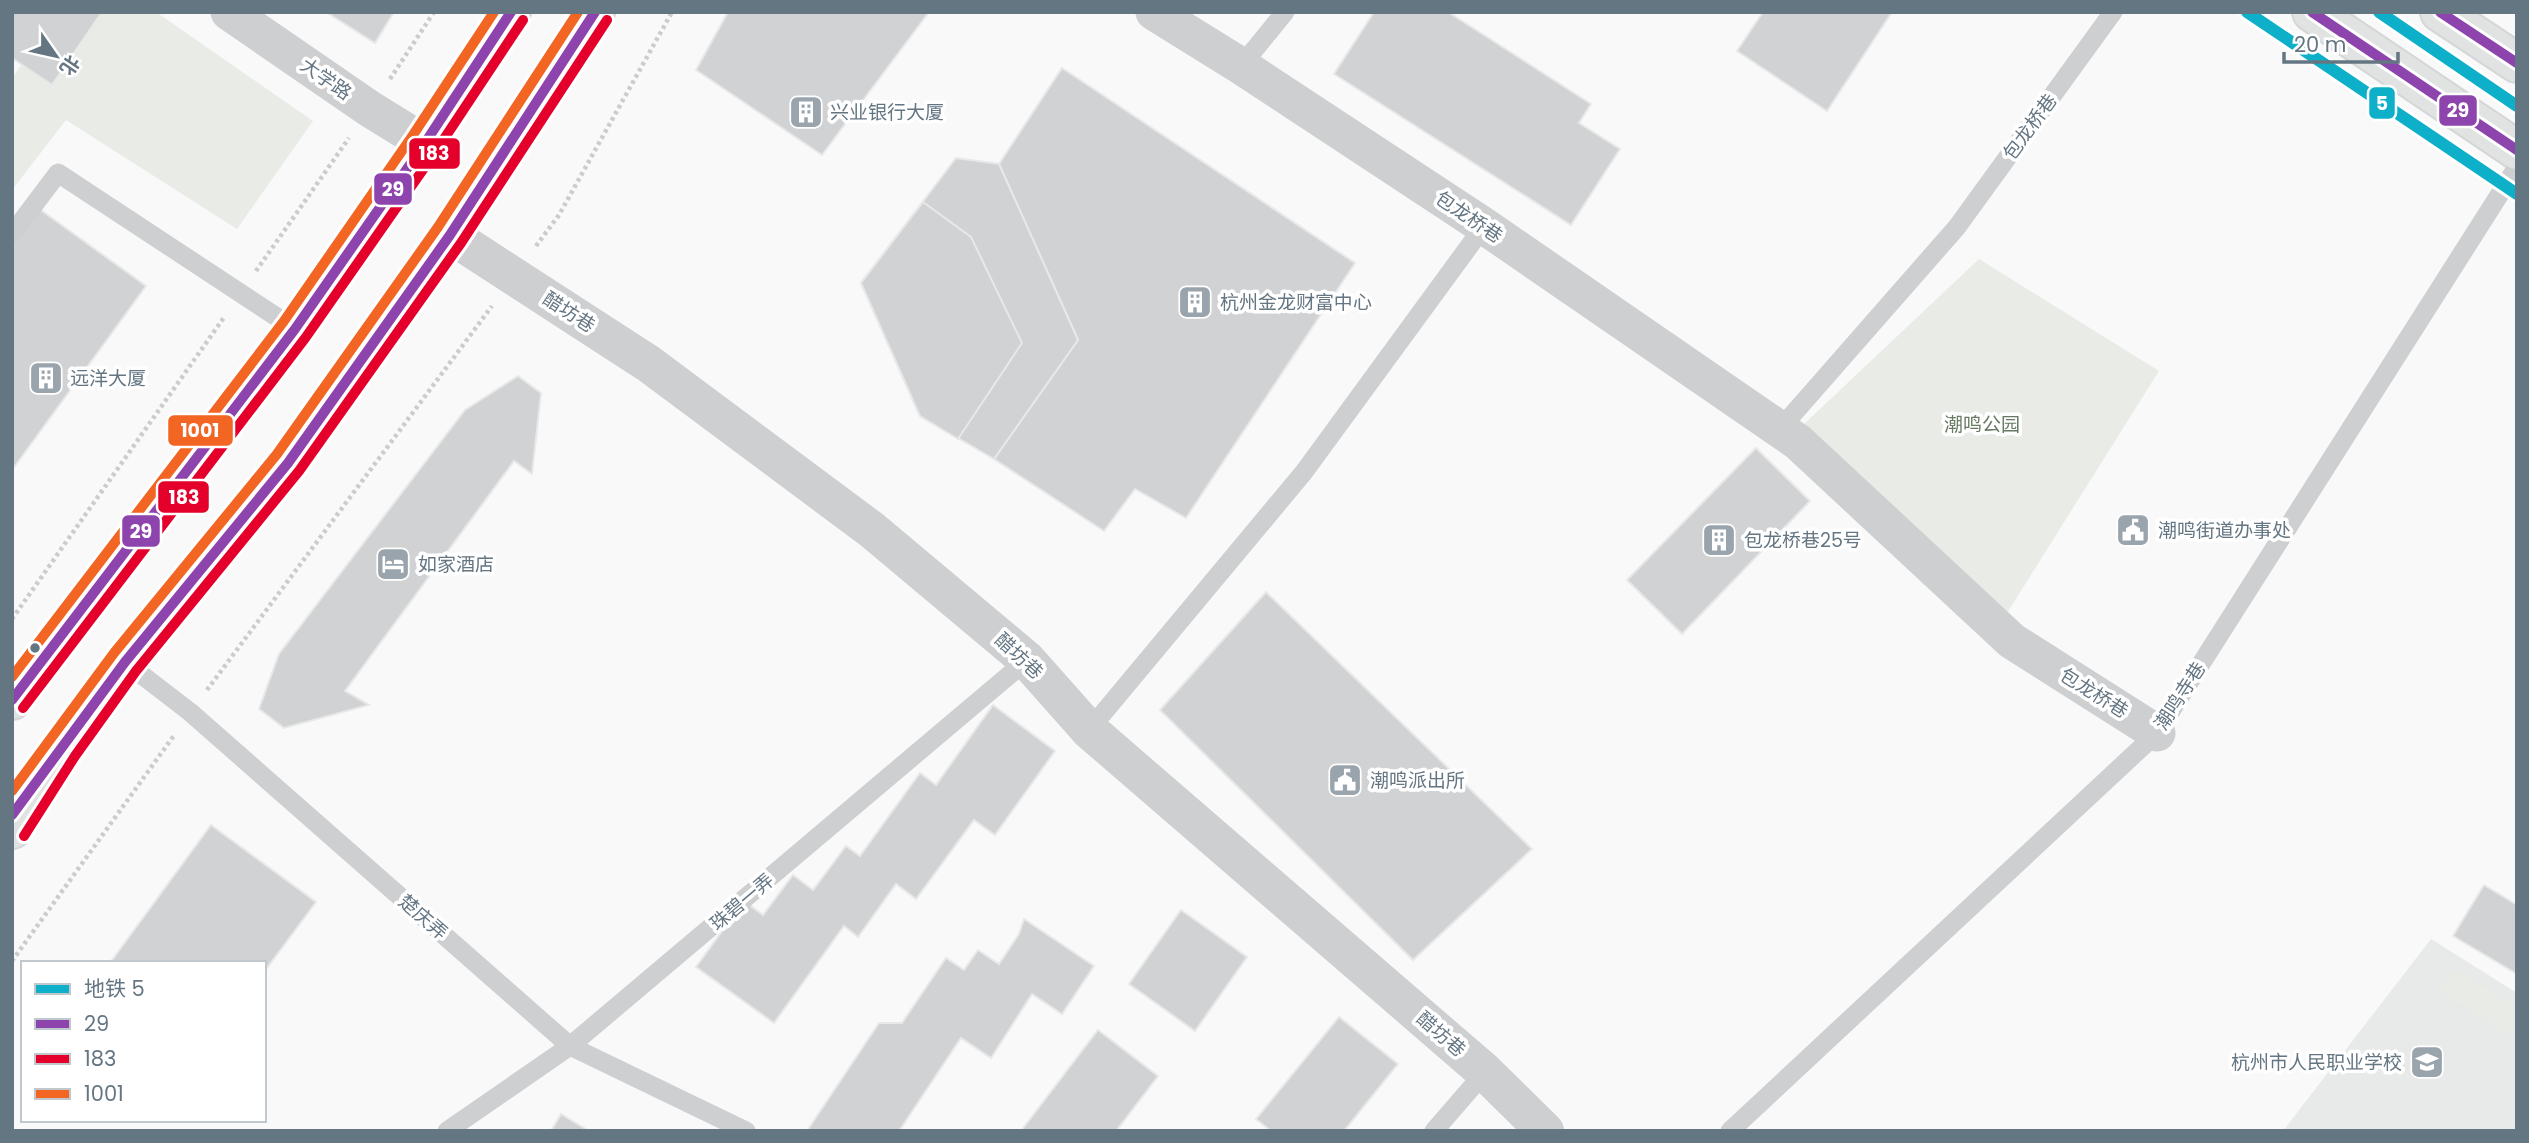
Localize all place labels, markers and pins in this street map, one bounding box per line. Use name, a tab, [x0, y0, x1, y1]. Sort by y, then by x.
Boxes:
building icon: 兴业银行大厦	[787, 93, 825, 131]
place label: 兴业银行大厦	[830, 99, 944, 126]
building icon: 杭州金龙财富中心	[1176, 283, 1214, 321]
place label: 杭州金龙财富中心	[1220, 289, 1372, 316]
building icon: 远洋大厦	[27, 359, 65, 397]
place label: 远洋大厦	[70, 365, 146, 392]
public building icon: 潮鸣街道办事处	[2114, 511, 2152, 549]
place label: 潮鸣街道办事处	[2158, 517, 2291, 544]
building icon: 包龙桥巷25号	[1700, 521, 1738, 559]
place label: 包龙桥巷25号	[1744, 527, 1862, 554]
hotel icon: 如家酒店	[374, 545, 412, 583]
place label: 如家酒店	[418, 551, 494, 578]
unlabelled marker	[28, 641, 42, 655]
public building icon: 潮鸣派出所	[1326, 761, 1364, 799]
place label: 潮鸣派出所	[1370, 767, 1465, 794]
school or university icon: 杭州市人民职业学校	[2408, 1043, 2446, 1081]
place label: 杭州市人民职业学校	[2231, 1049, 2402, 1076]

